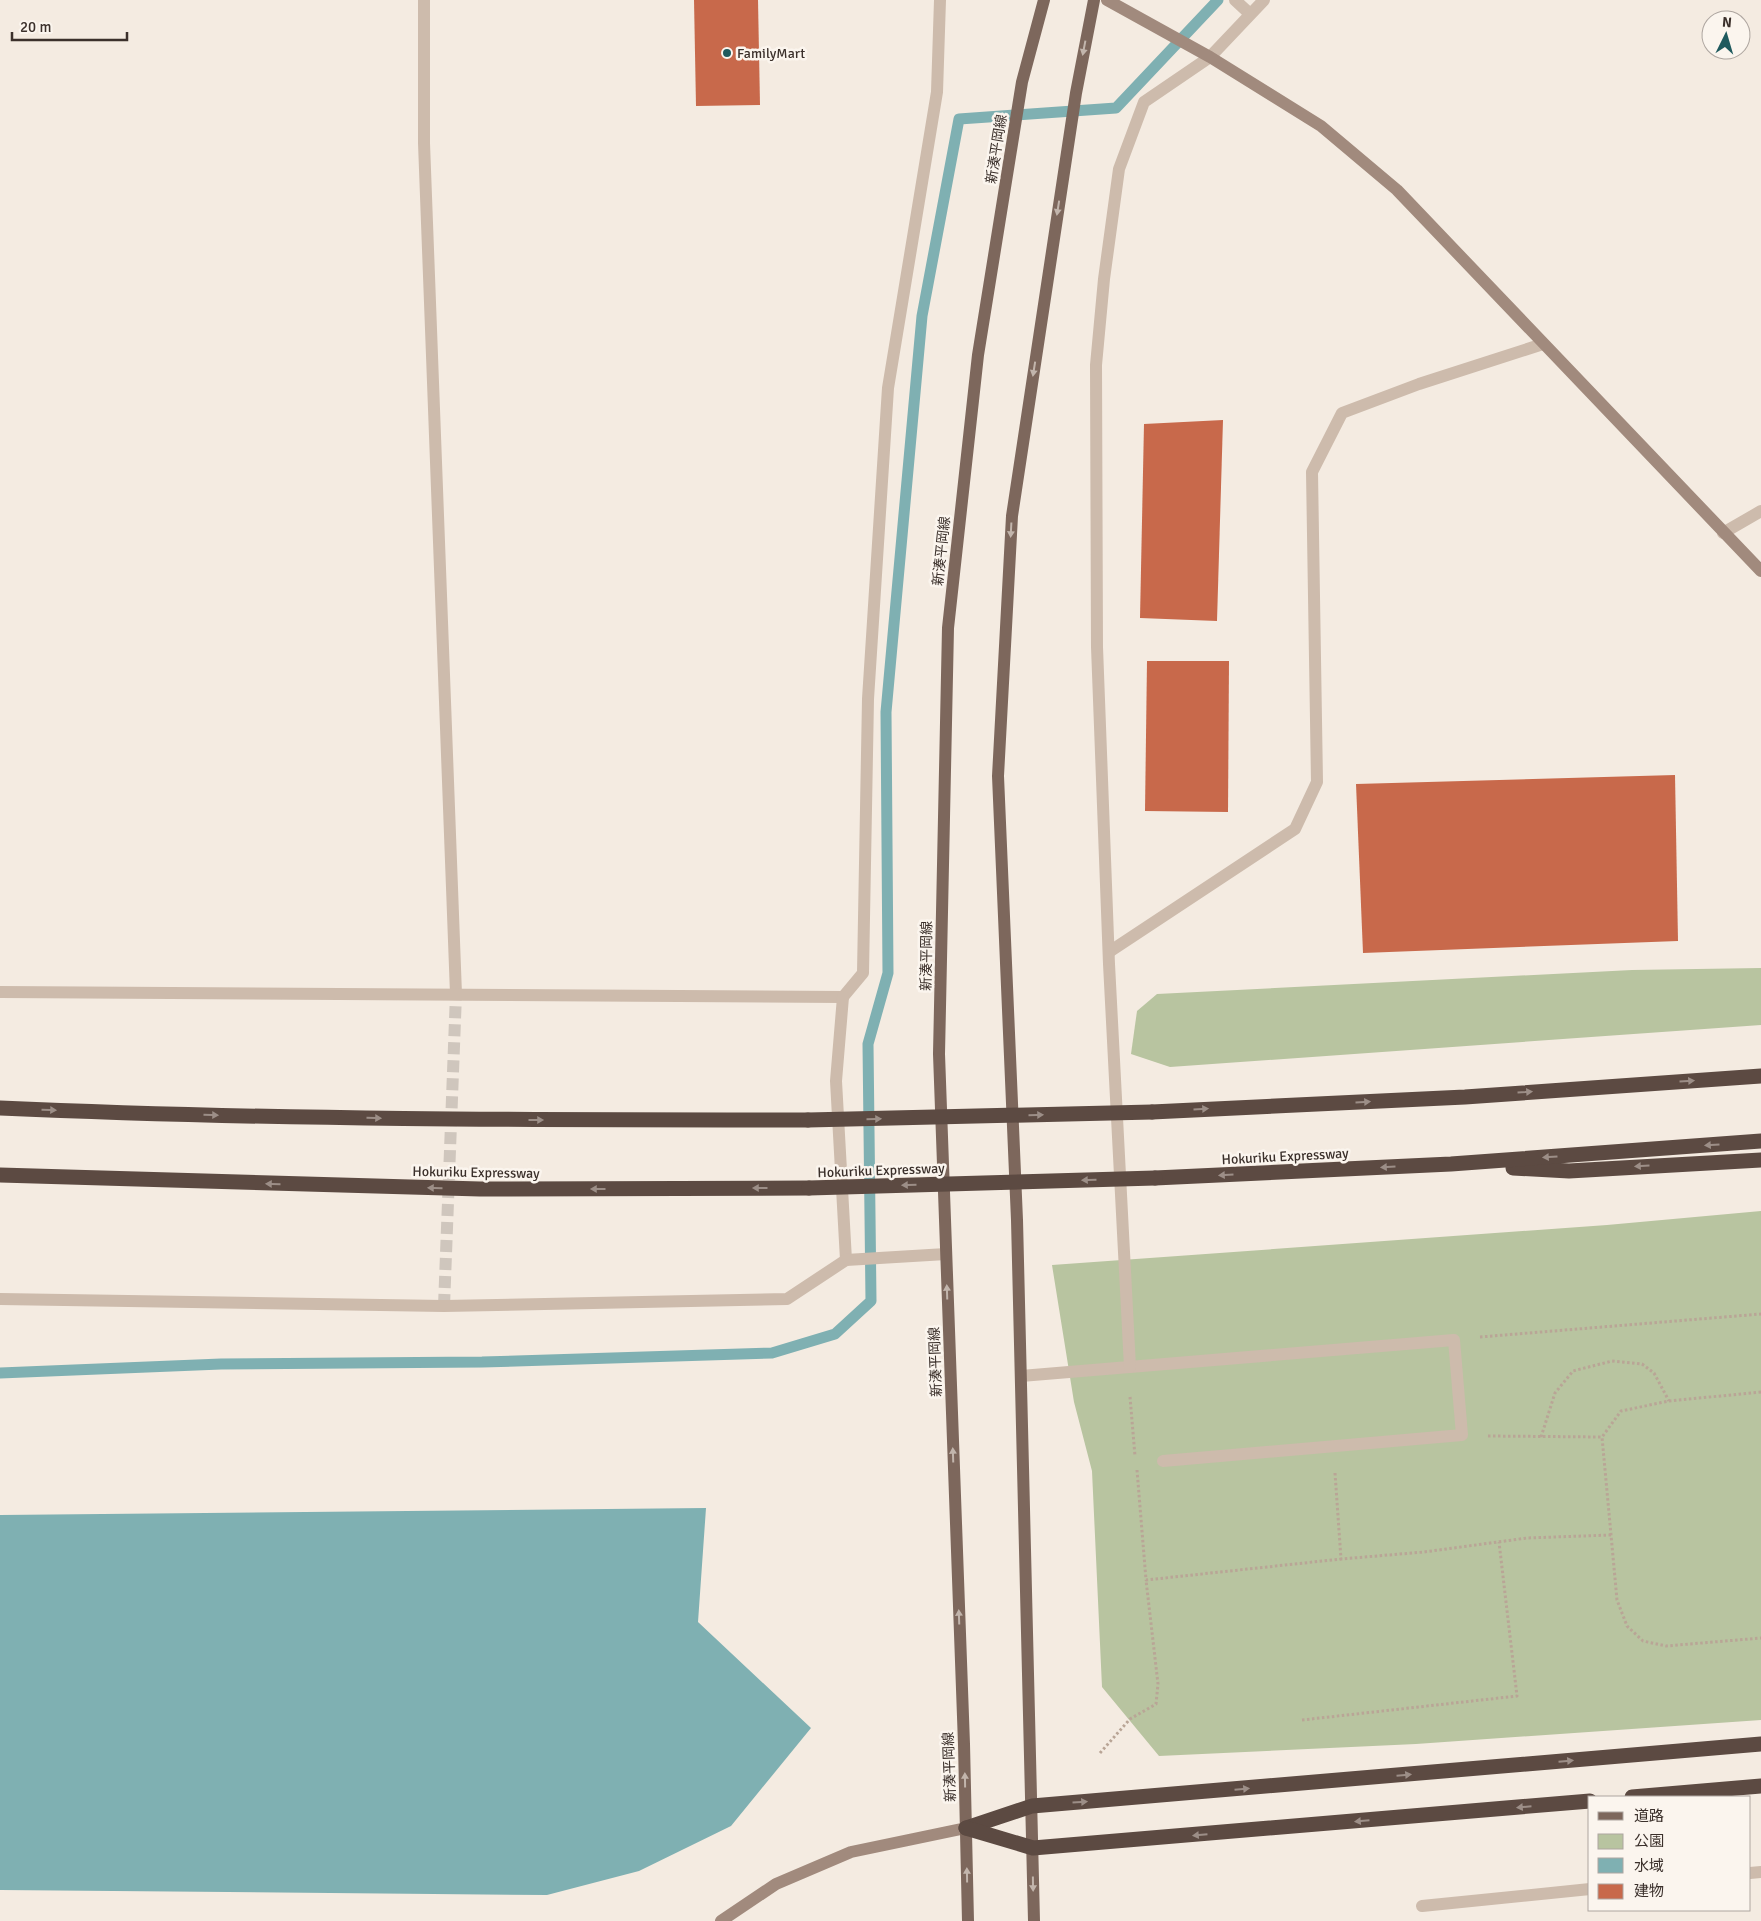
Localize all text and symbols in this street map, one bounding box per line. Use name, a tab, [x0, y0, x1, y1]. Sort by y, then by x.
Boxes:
scale bar	[12, 10, 128, 42]
north arrow	[1701, 10, 1751, 60]
text: N	[1721, 14, 1733, 31]
text: 20 m	[20, 18, 51, 36]
one-way arrow	[1080, 40, 1088, 56]
place label: FamilyMart	[737, 45, 805, 62]
marker: FamilyMart	[721, 47, 733, 59]
street label: 新湊平岡線	[983, 113, 1010, 185]
one-way arrow	[1054, 201, 1062, 217]
one-way arrow	[1030, 361, 1038, 377]
street label: 新湊平岡線	[929, 515, 954, 587]
one-way arrow	[1007, 522, 1015, 538]
street label: 新湊平岡線	[917, 921, 936, 991]
one-way arrow	[1680, 1077, 1696, 1085]
one-way arrow	[1517, 1088, 1533, 1096]
one-way arrow	[1355, 1097, 1371, 1105]
one-way arrow	[1193, 1105, 1209, 1113]
one-way arrow	[41, 1107, 57, 1115]
one-way arrow	[1028, 1110, 1044, 1118]
one-way arrow	[203, 1111, 219, 1119]
one-way arrow	[366, 1114, 382, 1122]
one-way arrow	[866, 1114, 882, 1122]
one-way arrow	[528, 1116, 544, 1124]
one-way arrow	[1704, 1141, 1720, 1149]
street label: Hokuriku Expressway	[1221, 1145, 1349, 1168]
one-way arrow	[1542, 1153, 1558, 1161]
street label: Hokuriku Expressway	[817, 1160, 945, 1181]
street label: Hokuriku Expressway	[412, 1163, 540, 1182]
one-way arrow	[1634, 1163, 1650, 1171]
one-way arrow	[1380, 1164, 1396, 1172]
one-way arrow	[1218, 1171, 1234, 1179]
one-way arrow	[1080, 1176, 1096, 1184]
one-way arrow	[264, 1180, 280, 1188]
one-way arrow	[901, 1181, 917, 1189]
one-way arrow	[427, 1184, 443, 1192]
one-way arrow	[752, 1184, 768, 1192]
one-way arrow	[589, 1185, 605, 1193]
one-way arrow	[943, 1284, 951, 1300]
street label: 新湊平岡線	[926, 1327, 945, 1397]
one-way arrow	[949, 1447, 957, 1463]
one-way arrow	[955, 1609, 963, 1625]
street label: 新湊平岡線	[940, 1732, 959, 1802]
one-way arrow	[1558, 1757, 1574, 1765]
one-way arrow	[961, 1771, 969, 1787]
one-way arrow	[1396, 1771, 1412, 1779]
one-way arrow	[1234, 1785, 1250, 1793]
legend	[1588, 1796, 1751, 1911]
one-way arrow	[1073, 1798, 1089, 1806]
one-way arrow	[1515, 1803, 1531, 1811]
text: 道路	[1634, 1807, 1664, 1825]
one-way arrow	[1354, 1817, 1370, 1825]
one-way arrow	[1192, 1831, 1208, 1839]
text: 公園	[1634, 1832, 1664, 1850]
text: 水域	[1634, 1857, 1664, 1875]
one-way arrow	[963, 1866, 971, 1882]
one-way arrow	[1029, 1877, 1037, 1893]
text: 建物	[1634, 1882, 1664, 1900]

